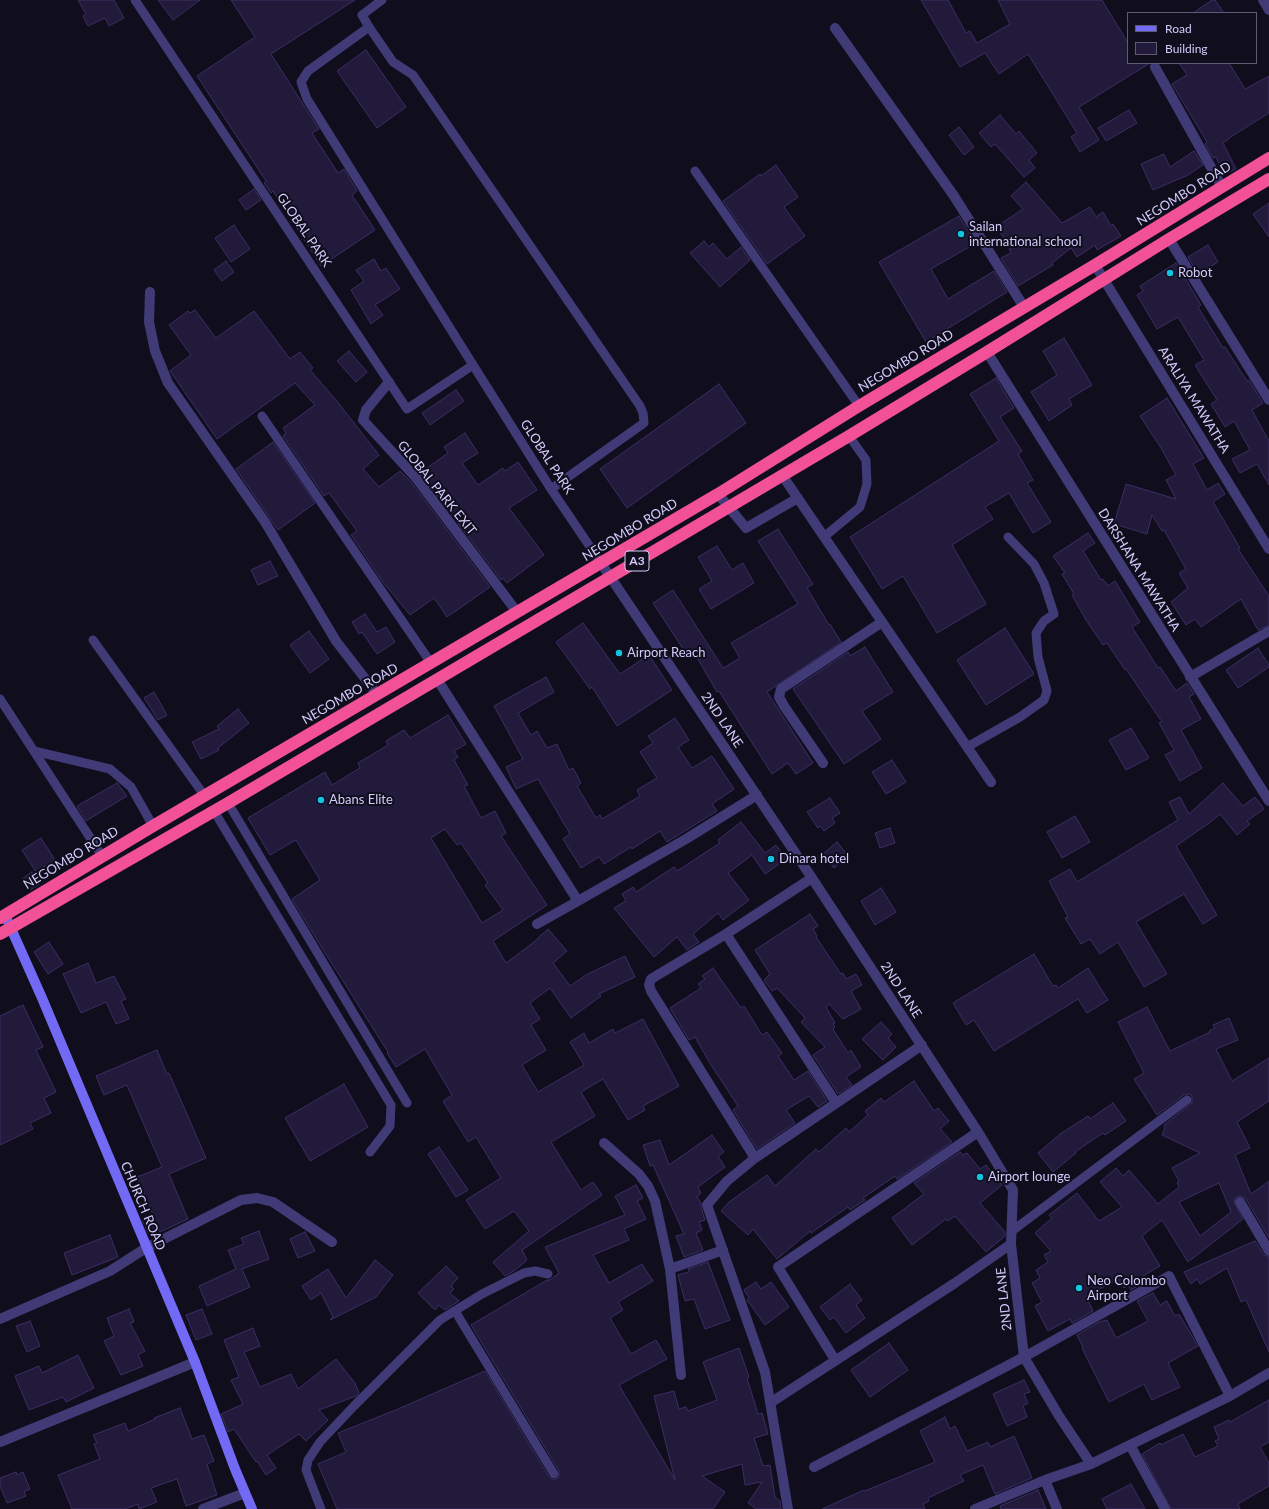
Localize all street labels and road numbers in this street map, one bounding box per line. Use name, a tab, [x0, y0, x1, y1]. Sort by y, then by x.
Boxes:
street label: NEGOMBO ROAD	[1134, 159, 1234, 229]
street label: GLOBAL PARK	[274, 190, 334, 270]
street label: NEGOMBO ROAD	[856, 326, 956, 396]
street label: ARALIYA MAWATHA	[1155, 344, 1233, 456]
street label: GLOBAL PARK	[517, 417, 577, 497]
street label: GLOBAL PARK EXIT	[394, 438, 480, 538]
street label: NEGOMBO ROAD	[580, 495, 680, 565]
street label: DARSHANA MAWATHA	[1095, 506, 1183, 634]
road number: A3	[625, 551, 649, 571]
street label: NEGOMBO ROAD	[299, 660, 401, 728]
street label: 2ND LANE	[698, 689, 746, 751]
street label: NEGOMBO ROAD	[21, 823, 121, 893]
street label: 2ND LANE	[877, 959, 925, 1021]
street label: CHURCH ROAD	[117, 1159, 169, 1253]
street label: 2ND LANE	[993, 1267, 1015, 1331]

